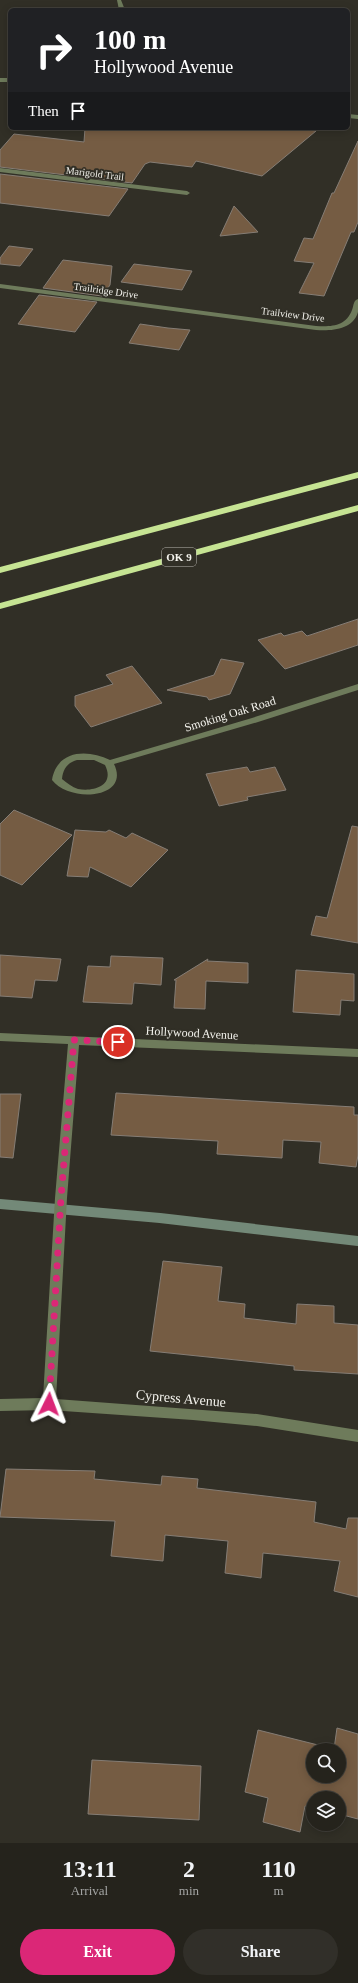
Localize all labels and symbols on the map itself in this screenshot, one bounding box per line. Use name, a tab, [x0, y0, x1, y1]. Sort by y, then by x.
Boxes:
street label: Marigold Trail	[65, 164, 125, 183]
street label: Trailridge Drive	[73, 281, 139, 301]
street label: Trailview Drive	[261, 305, 326, 324]
road number: OK 9	[162, 548, 196, 566]
street label: Smoking Oak Road	[183, 693, 277, 735]
street label: Hollywood Avenue	[145, 1024, 239, 1042]
pin	[101, 1025, 135, 1059]
position arrow	[28, 1383, 70, 1425]
street label: Cypress Avenue	[135, 1387, 227, 1410]

